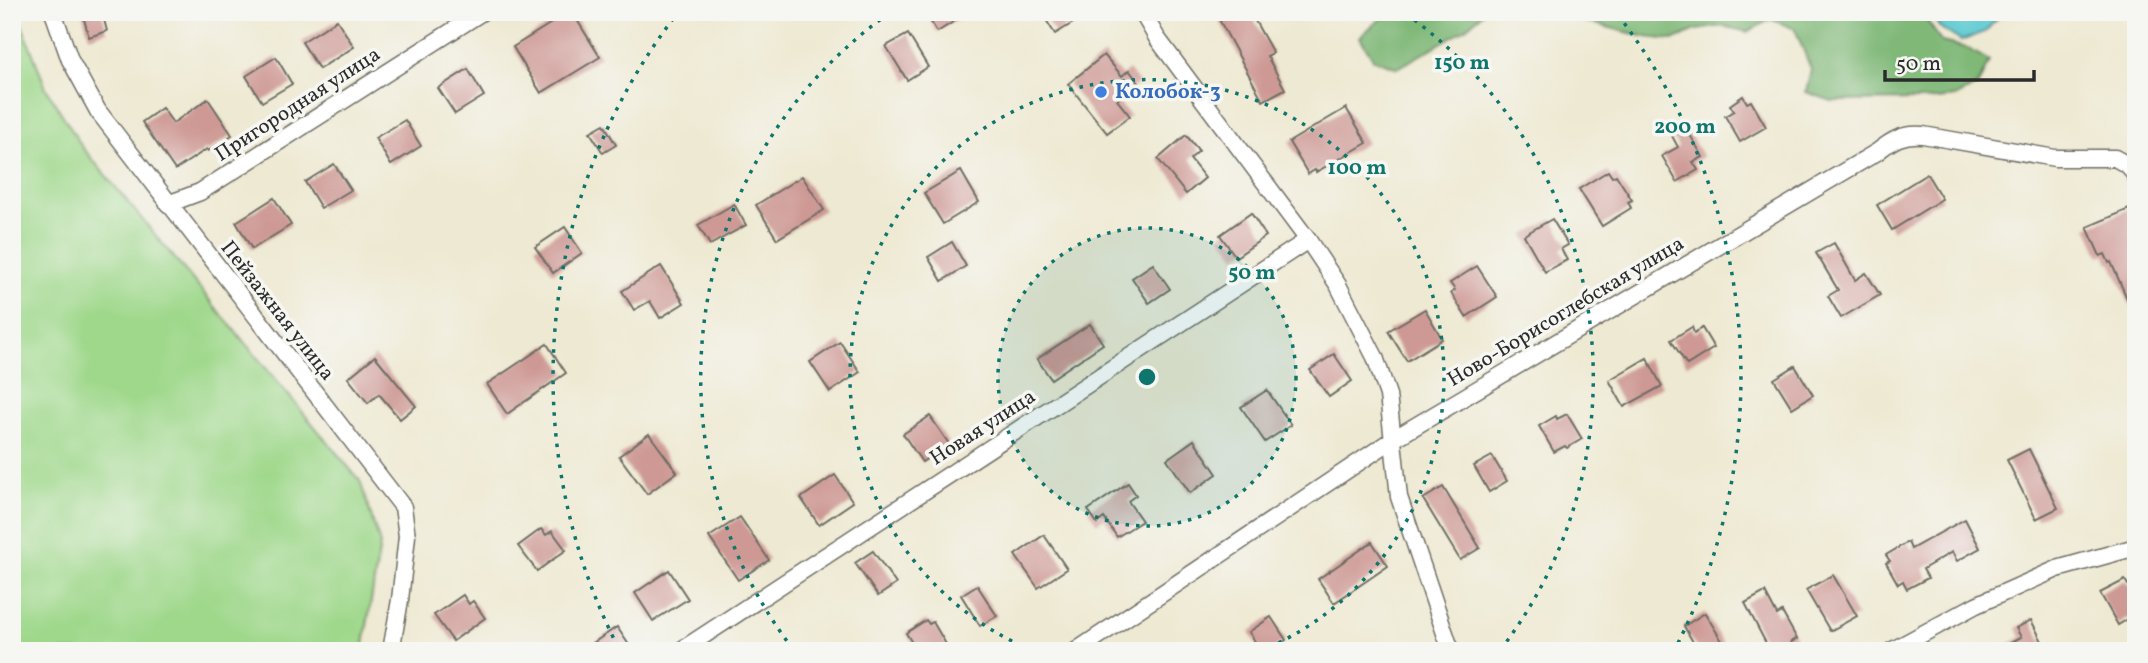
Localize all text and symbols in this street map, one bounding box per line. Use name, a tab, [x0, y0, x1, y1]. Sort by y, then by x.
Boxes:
scale bar	[1885, 38, 2034, 82]
street label: Пригородная улица	[210, 41, 386, 169]
text: 150 m	[1434, 49, 1490, 78]
text: 50 m	[1896, 50, 1941, 79]
place label: Колобок-3	[1115, 78, 1221, 107]
marker: Колобок-3	[1093, 84, 1109, 100]
text: 200 m	[1654, 113, 1716, 142]
text: 100 m	[1327, 154, 1387, 183]
street label: Ново-Борисоглебская улица	[1442, 230, 1690, 394]
street label: Пейзажная улица	[213, 235, 341, 387]
text: 50 m	[1228, 259, 1276, 288]
centre of rings	[1135, 365, 1159, 389]
street label: Новая улица	[924, 383, 1042, 473]

